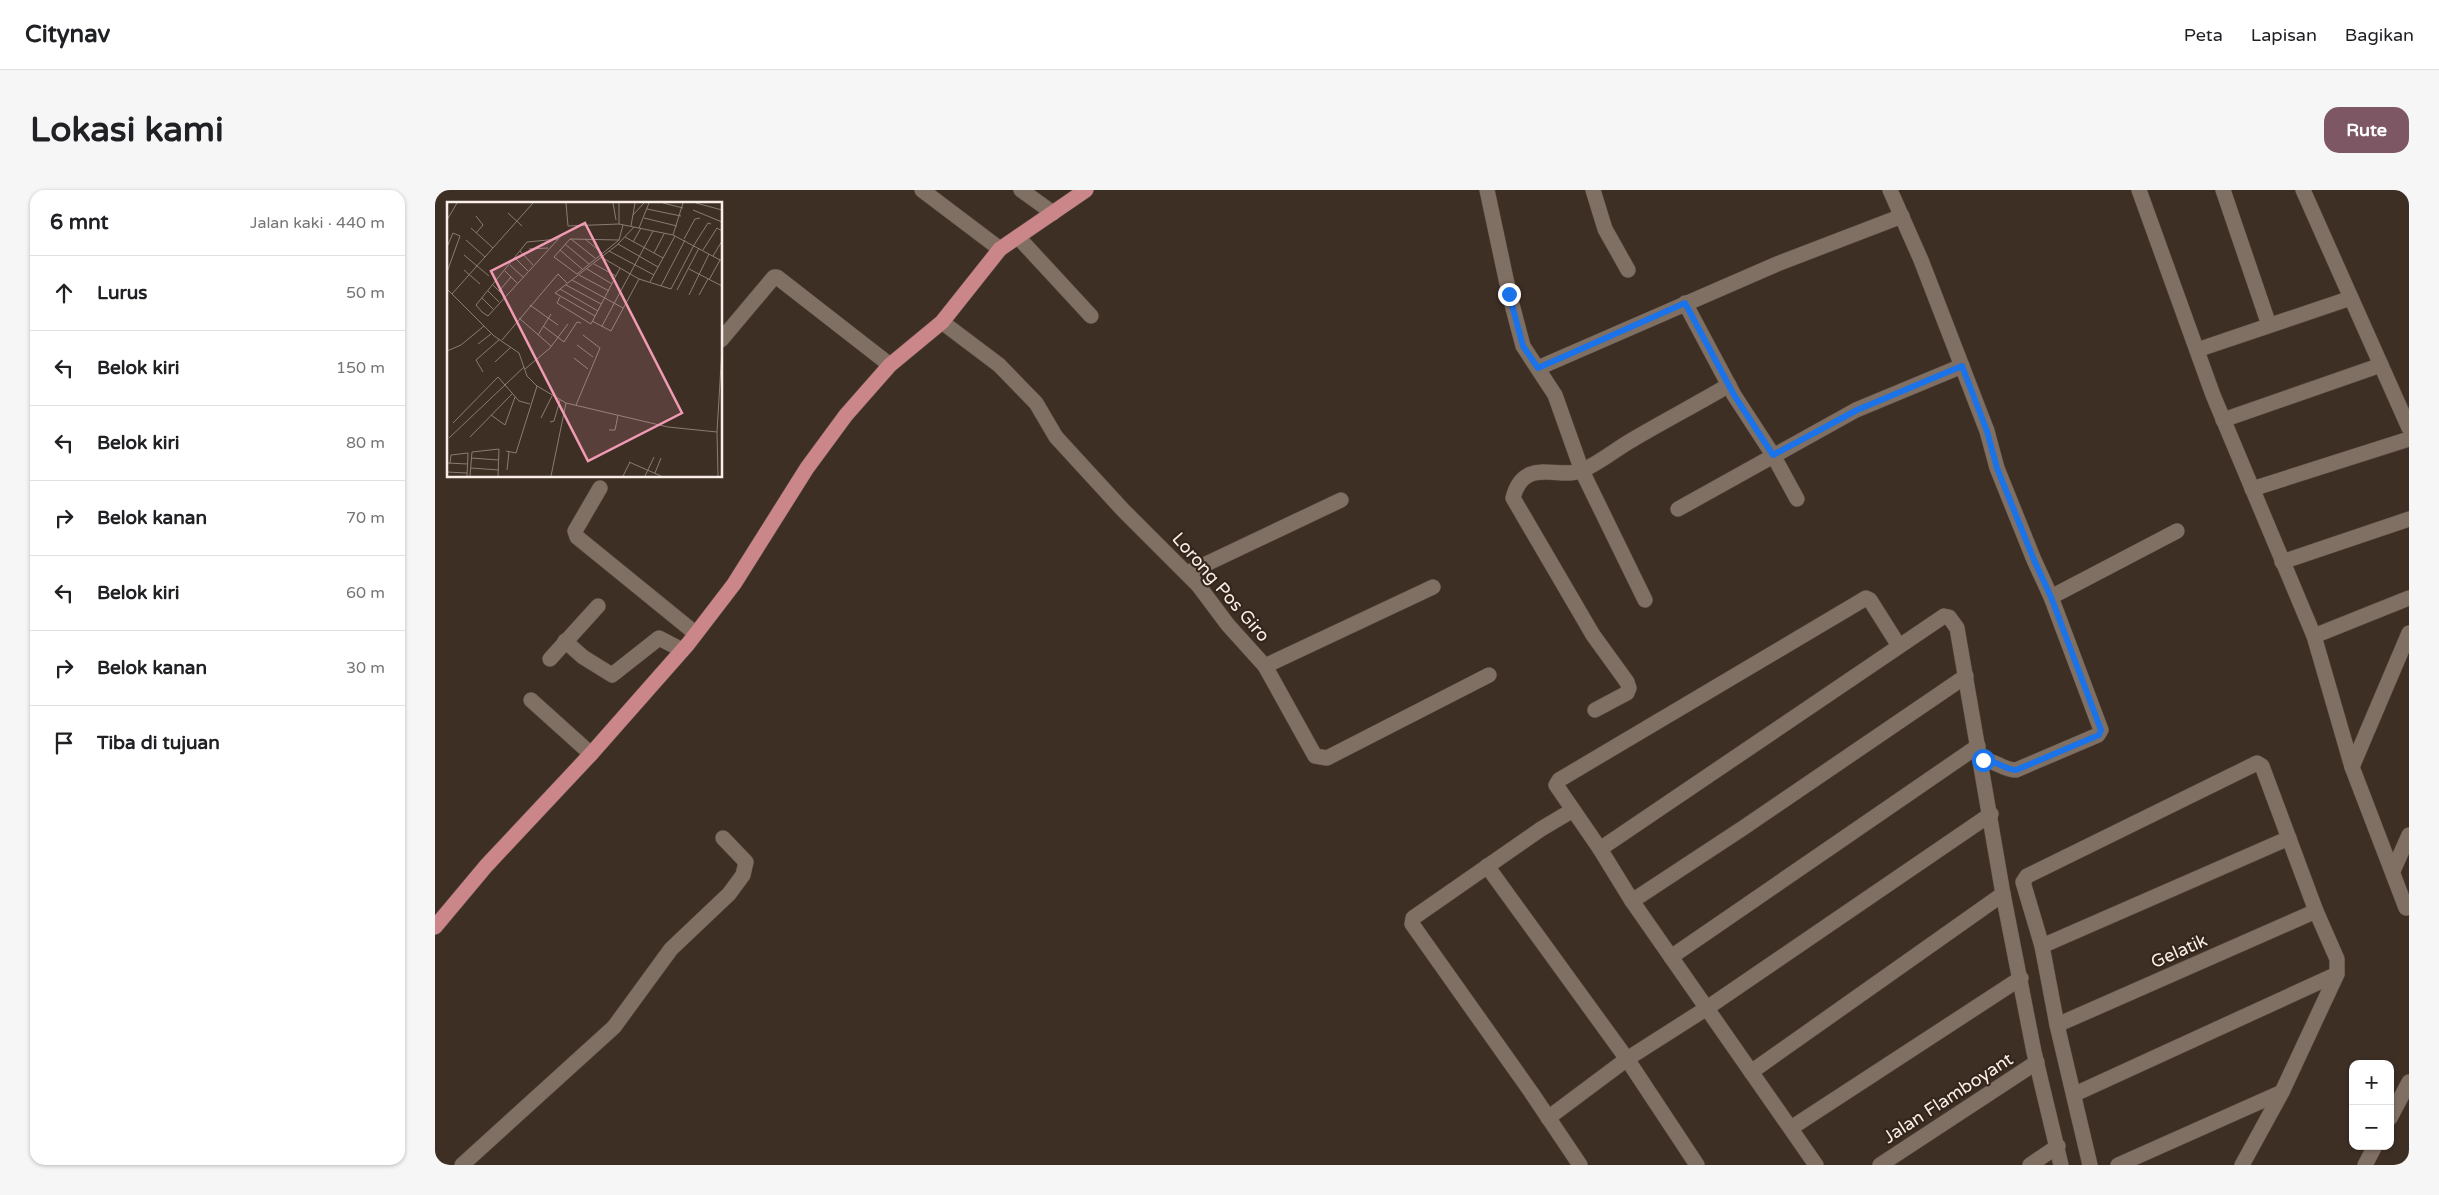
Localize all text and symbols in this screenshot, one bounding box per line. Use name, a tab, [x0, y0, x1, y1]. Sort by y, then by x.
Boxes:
text: Citynav	[25, 20, 110, 49]
text: Peta	[2184, 24, 2223, 46]
text: Lapisan	[2251, 24, 2317, 46]
text: Bagikan	[2345, 24, 2414, 46]
button: Rute	[2324, 107, 2409, 153]
text: Lokasi kami	[30, 109, 224, 151]
inset map	[447, 202, 723, 478]
text: 6 mnt	[50, 210, 109, 235]
text: Jalan kaki · 440 m	[250, 213, 385, 233]
icon: ahead	[50, 279, 78, 307]
text: Lurus	[97, 282, 147, 304]
text: 50 m	[346, 283, 385, 303]
route end	[1498, 283, 1521, 306]
icon: left	[50, 354, 78, 382]
text: Belok kiri	[97, 357, 180, 379]
text: 150 m	[336, 358, 385, 378]
icon: left	[50, 429, 78, 457]
text: Belok kiri	[97, 432, 180, 454]
text: 80 m	[346, 433, 385, 453]
icon: right	[50, 504, 78, 532]
text: Belok kanan	[97, 507, 207, 529]
text: 70 m	[346, 508, 385, 528]
street label: Lorong Pos Giro	[1168, 528, 1274, 646]
icon: left	[50, 579, 78, 607]
text: Belok kiri	[97, 582, 180, 604]
text: 60 m	[346, 583, 385, 603]
icon: right	[50, 654, 78, 682]
text: Belok kanan	[97, 657, 207, 679]
text: 30 m	[346, 658, 385, 678]
icon: arrive	[50, 729, 78, 757]
text: Tiba di tujuan	[97, 732, 220, 754]
route start	[1972, 749, 1995, 772]
street label: Gelatik	[2147, 929, 2211, 973]
street label: Jalan Flamboyant	[1879, 1048, 2017, 1148]
map controls	[2349, 1060, 2394, 1150]
button: +	[2349, 1060, 2394, 1105]
button: −	[2349, 1105, 2394, 1150]

